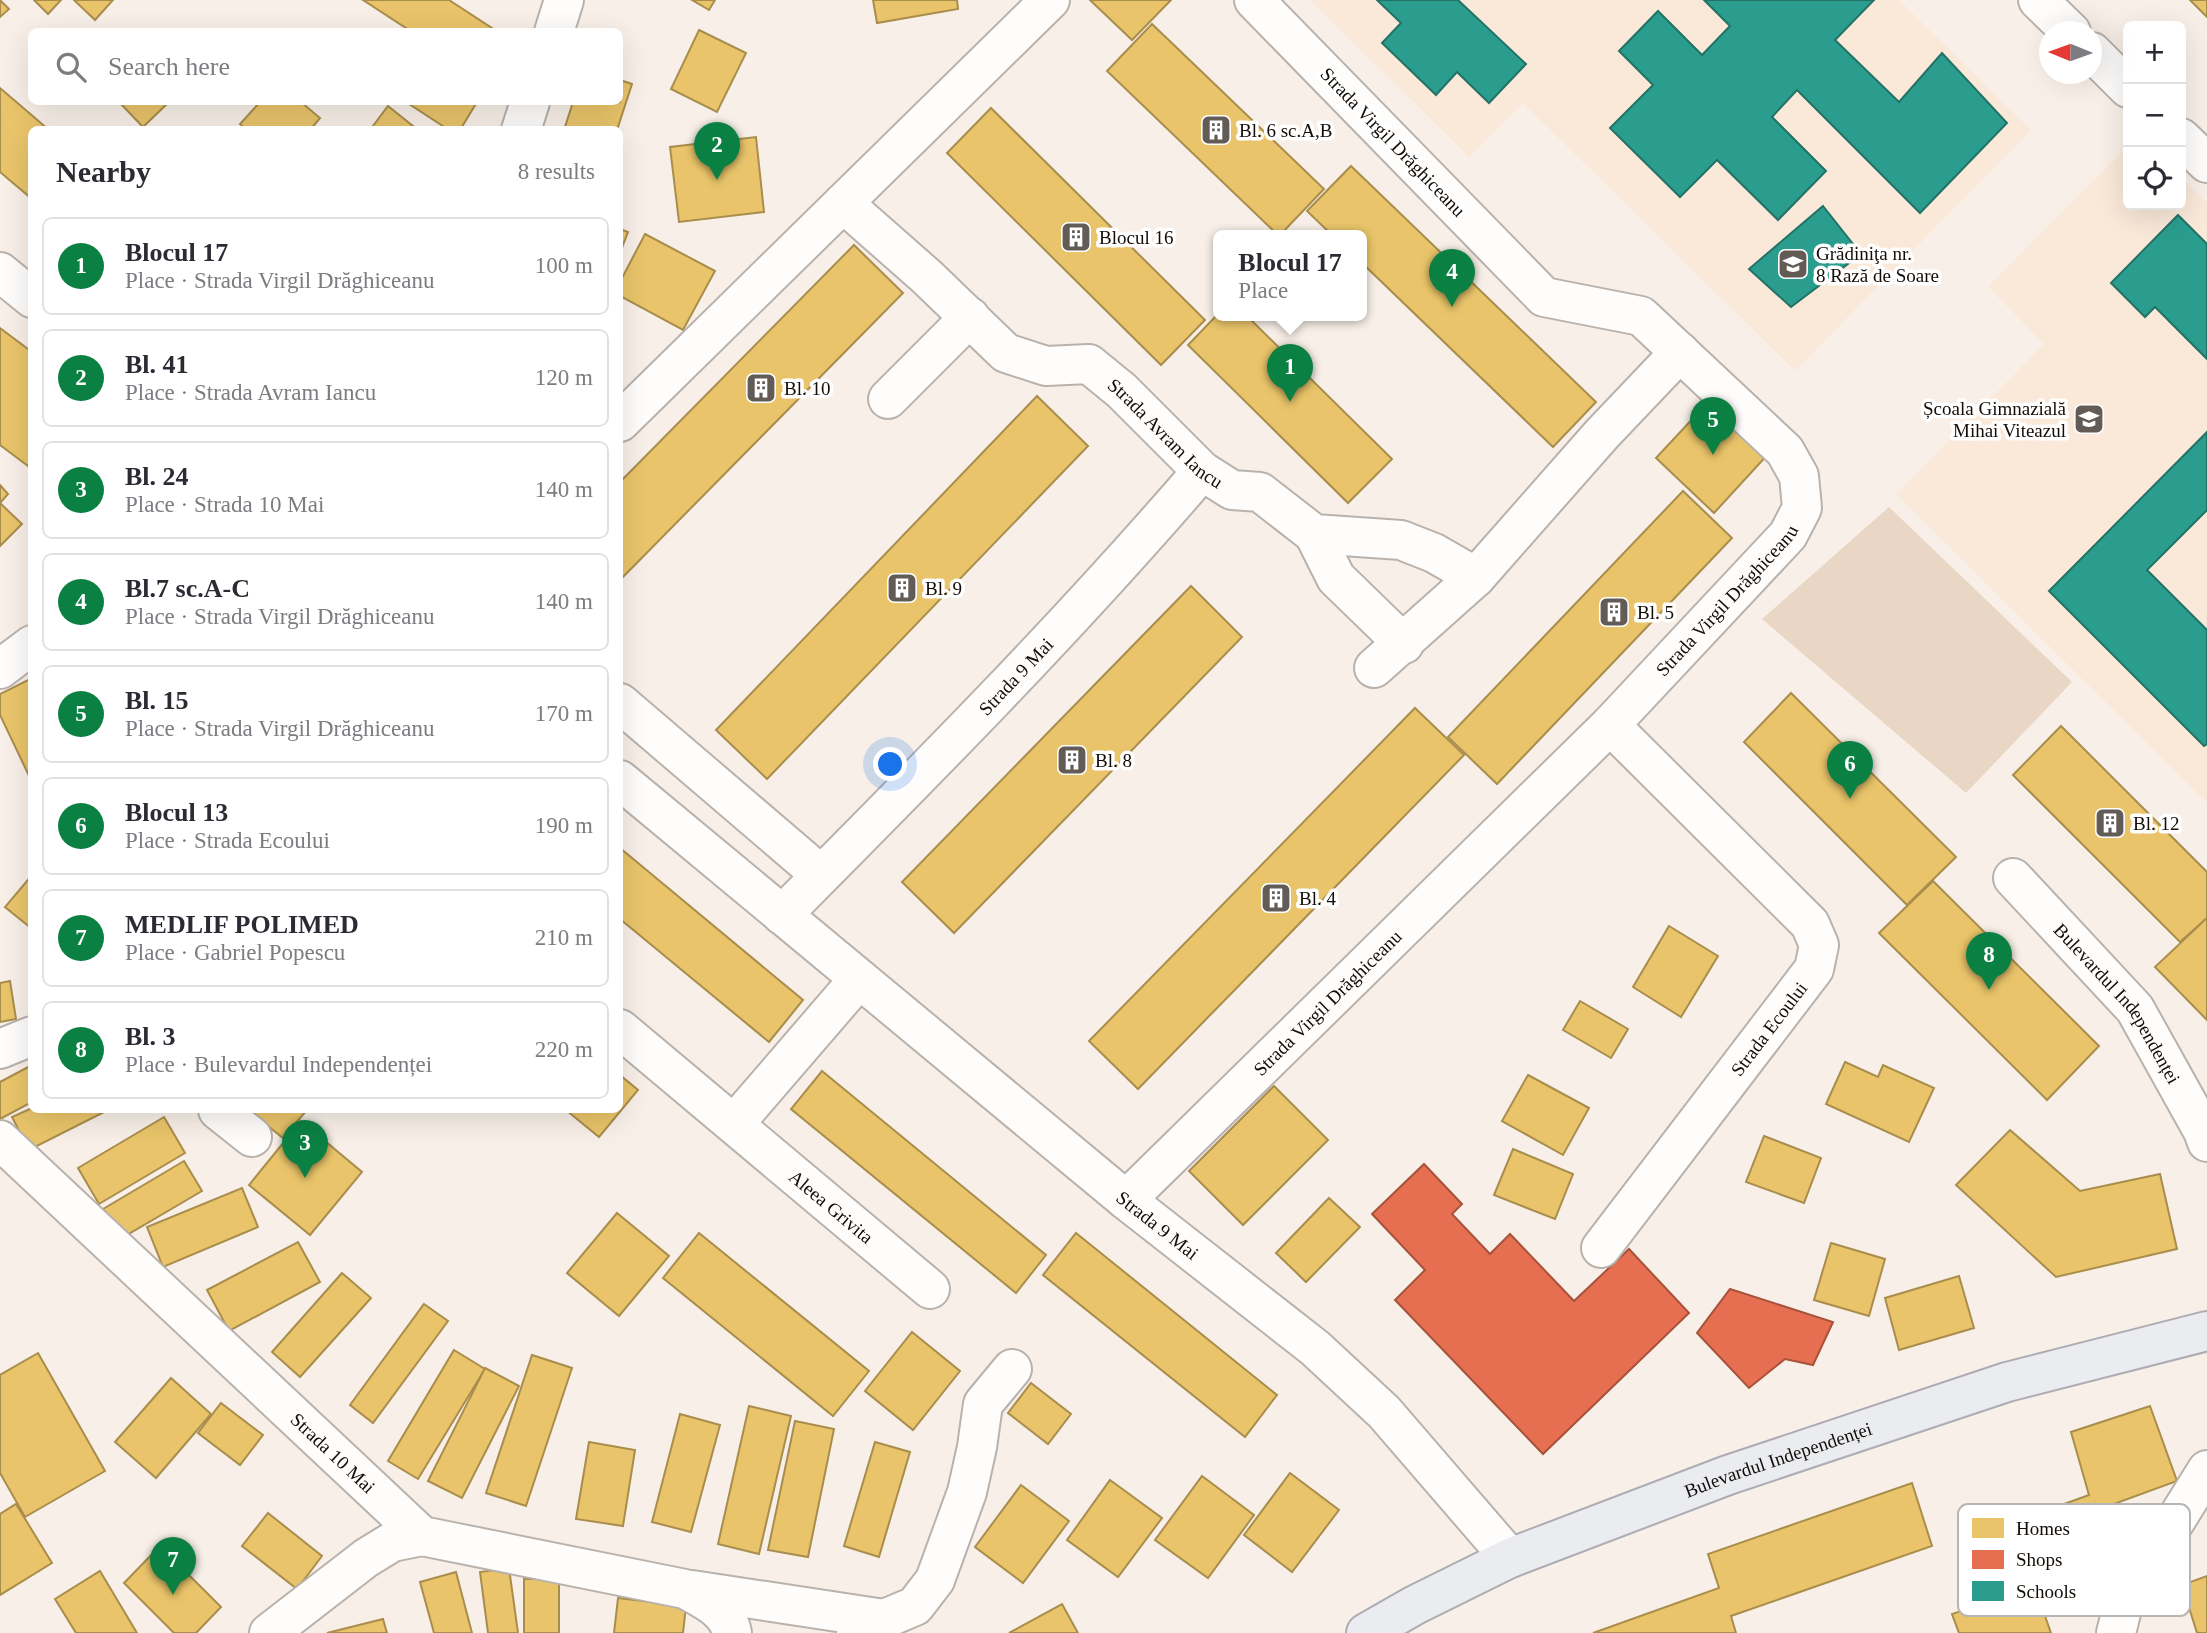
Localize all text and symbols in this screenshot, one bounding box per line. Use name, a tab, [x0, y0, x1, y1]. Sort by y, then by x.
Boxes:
north arrow	[2039, 21, 2102, 84]
map controls	[2123, 21, 2186, 210]
button: +	[2123, 21, 2186, 84]
search box	[28, 28, 623, 105]
icon: search	[52, 48, 90, 86]
text: Search here	[108, 52, 230, 81]
street label: Strada Virgil Drăghiceanu	[1316, 63, 1470, 221]
button: −	[2123, 84, 2186, 147]
building icon: Bl. 6 sc.A,B	[1199, 113, 1233, 147]
place label: Bl. 6 sc.A,B	[1239, 120, 1332, 141]
pin: 2	[694, 122, 740, 180]
button: locate	[2123, 147, 2186, 210]
text: Nearby	[56, 155, 151, 188]
text: 8 results	[518, 159, 595, 184]
building icon: Blocul 16	[1059, 220, 1093, 254]
place label: Blocul 16	[1099, 227, 1173, 248]
popup	[1213, 230, 1367, 321]
text: Blocul 17	[125, 238, 228, 267]
place label: Grădiniţa nr. 8 Rază de Soare	[1816, 243, 1939, 286]
school or university icon: Grădiniţa nr. 8 Rază de Soare	[1776, 247, 1810, 281]
text: Blocul 17	[1238, 248, 1342, 277]
pin: 4	[1429, 249, 1475, 307]
text: 1	[75, 253, 87, 278]
text: 100 m	[535, 253, 593, 278]
text: Place · Strada Virgil Drăghiceanu	[125, 268, 434, 293]
text: Place	[1238, 278, 1288, 303]
pin: 1	[1267, 344, 1313, 402]
text: Bl. 41	[125, 350, 189, 379]
text: 2	[75, 365, 87, 390]
text: 120 m	[535, 365, 593, 390]
building icon: Bl. 10	[744, 371, 778, 405]
street label: Strada Avram Iancu	[1104, 374, 1227, 492]
place label: Bl. 10	[784, 378, 830, 399]
text: Place · Strada Avram Iancu	[125, 380, 376, 405]
pin: 5	[1690, 397, 1736, 455]
place label: Școala Gimnazială Mihai Viteazul	[1923, 398, 2067, 441]
school or university icon: Școala Gimnazială Mihai Viteazul	[2072, 402, 2106, 436]
text: Bl. 24	[125, 462, 189, 491]
text: 3	[75, 477, 87, 502]
text: 140 m	[535, 477, 593, 502]
text: Place · Strada 10 Mai	[125, 492, 324, 517]
street label: Strada Virgil Drăghiceanu	[1651, 521, 1802, 680]
building icon: Bl. 9	[885, 571, 919, 605]
text: Bl.7 sc.A-C	[125, 574, 250, 603]
place label: Bl. 9	[925, 578, 962, 599]
text: 4	[75, 589, 87, 614]
text: 140 m	[535, 589, 593, 614]
building icon: Bl. 5	[1597, 595, 1631, 629]
place label: Bl. 5	[1637, 602, 1674, 623]
text: Place · Strada Virgil Drăghiceanu	[125, 604, 434, 629]
street label: Strada 9 Mai	[974, 633, 1057, 719]
text: Bl. 15	[125, 686, 189, 715]
text: 5	[75, 701, 87, 726]
text: 170 m	[535, 701, 593, 726]
text: Place · Strada Virgil Drăghiceanu	[125, 716, 434, 741]
pin: 6	[1827, 741, 1873, 799]
building icon: Bl. 8	[1055, 743, 1089, 777]
your location	[873, 747, 907, 781]
place label: Bl. 8	[1095, 750, 1132, 771]
text: Blocul 13	[125, 798, 228, 827]
building icon: Bl. 12	[2093, 806, 2127, 840]
text: 6	[75, 813, 87, 838]
text: 190 m	[535, 813, 593, 838]
place label: Bl. 12	[2133, 813, 2179, 834]
text: Place · Strada Ecoului	[125, 828, 330, 853]
building icon: Bl. 4	[1259, 881, 1293, 915]
place label: Bl. 4	[1299, 888, 1336, 909]
text: MEDLIF POLIMED	[125, 910, 359, 939]
street label: Bulevardul Independenței	[2050, 919, 2185, 1087]
text: 7	[75, 925, 87, 950]
text: 210 m	[535, 925, 593, 950]
street label: Strada Virgil Drăghiceanu	[1249, 925, 1406, 1080]
pin: 8	[1966, 932, 2012, 990]
text: Place · Gabriel Popescu	[125, 940, 345, 965]
street label: Strada Ecoului	[1726, 978, 1811, 1080]
text: Bl. 3	[125, 1022, 176, 1051]
text: 8	[75, 1037, 87, 1062]
text: 220 m	[535, 1037, 593, 1062]
text: Place · Bulevardul Independenței	[125, 1052, 432, 1077]
pin: 3	[282, 1120, 328, 1178]
street label: Aleea Grivita	[785, 1165, 878, 1248]
street label: Strada 9 Mai	[1113, 1186, 1203, 1263]
street label: Strada 10 Mai	[287, 1408, 380, 1497]
street label: Bulevardul Independenței	[1681, 1417, 1874, 1501]
legend	[1958, 1504, 2190, 1616]
text: Homes	[2016, 1518, 2070, 1539]
pin: 7	[150, 1537, 196, 1595]
text: Shops	[2016, 1549, 2062, 1570]
text: Schools	[2016, 1581, 2076, 1602]

